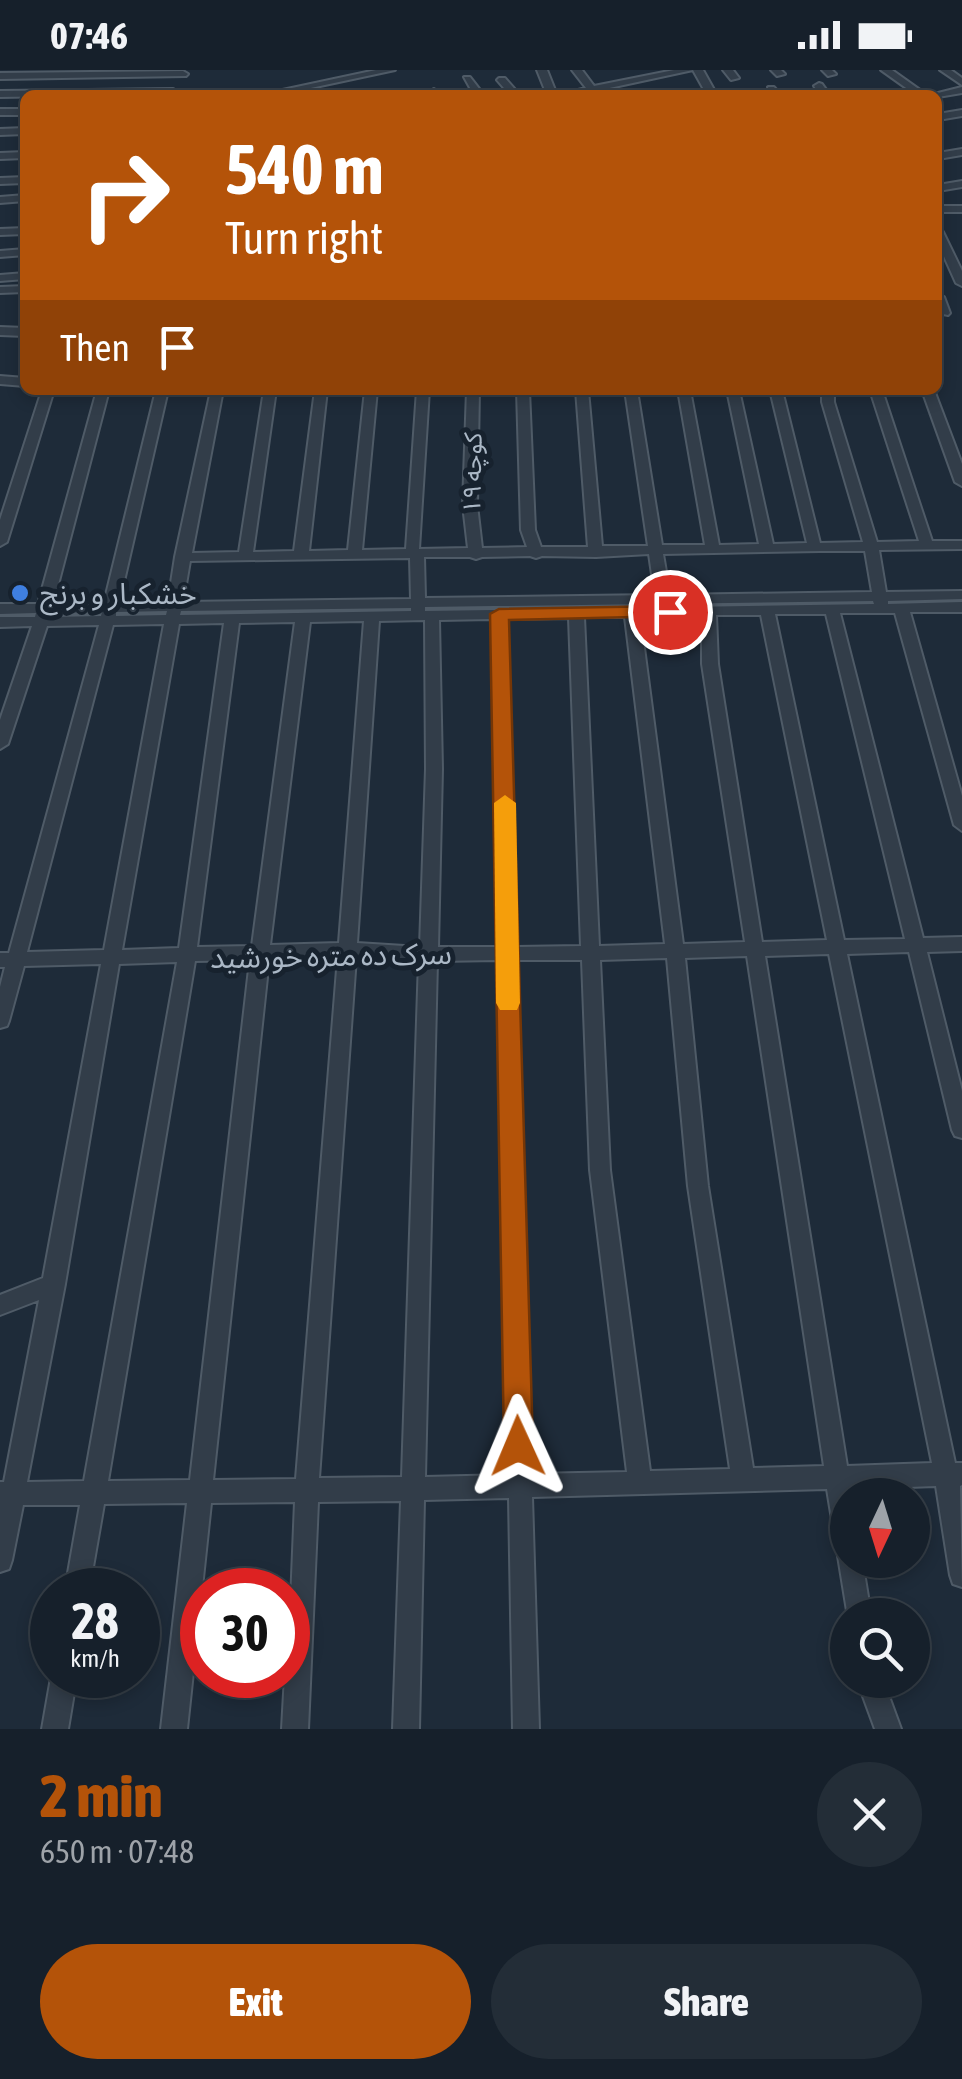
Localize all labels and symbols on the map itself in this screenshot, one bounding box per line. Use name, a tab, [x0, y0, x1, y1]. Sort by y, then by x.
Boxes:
street label: کوچه ۱۹	[457, 432, 489, 514]
pin	[628, 570, 713, 655]
place label: خشکبار و برنج	[40, 576, 197, 616]
marker: خشکبار و برنج	[9, 582, 31, 604]
street label: سرک ده متره خورشید	[210, 936, 452, 975]
position arrow	[466, 1394, 570, 1498]
north arrow	[830, 1478, 930, 1578]
speed limit sign: 30	[180, 1568, 310, 1698]

